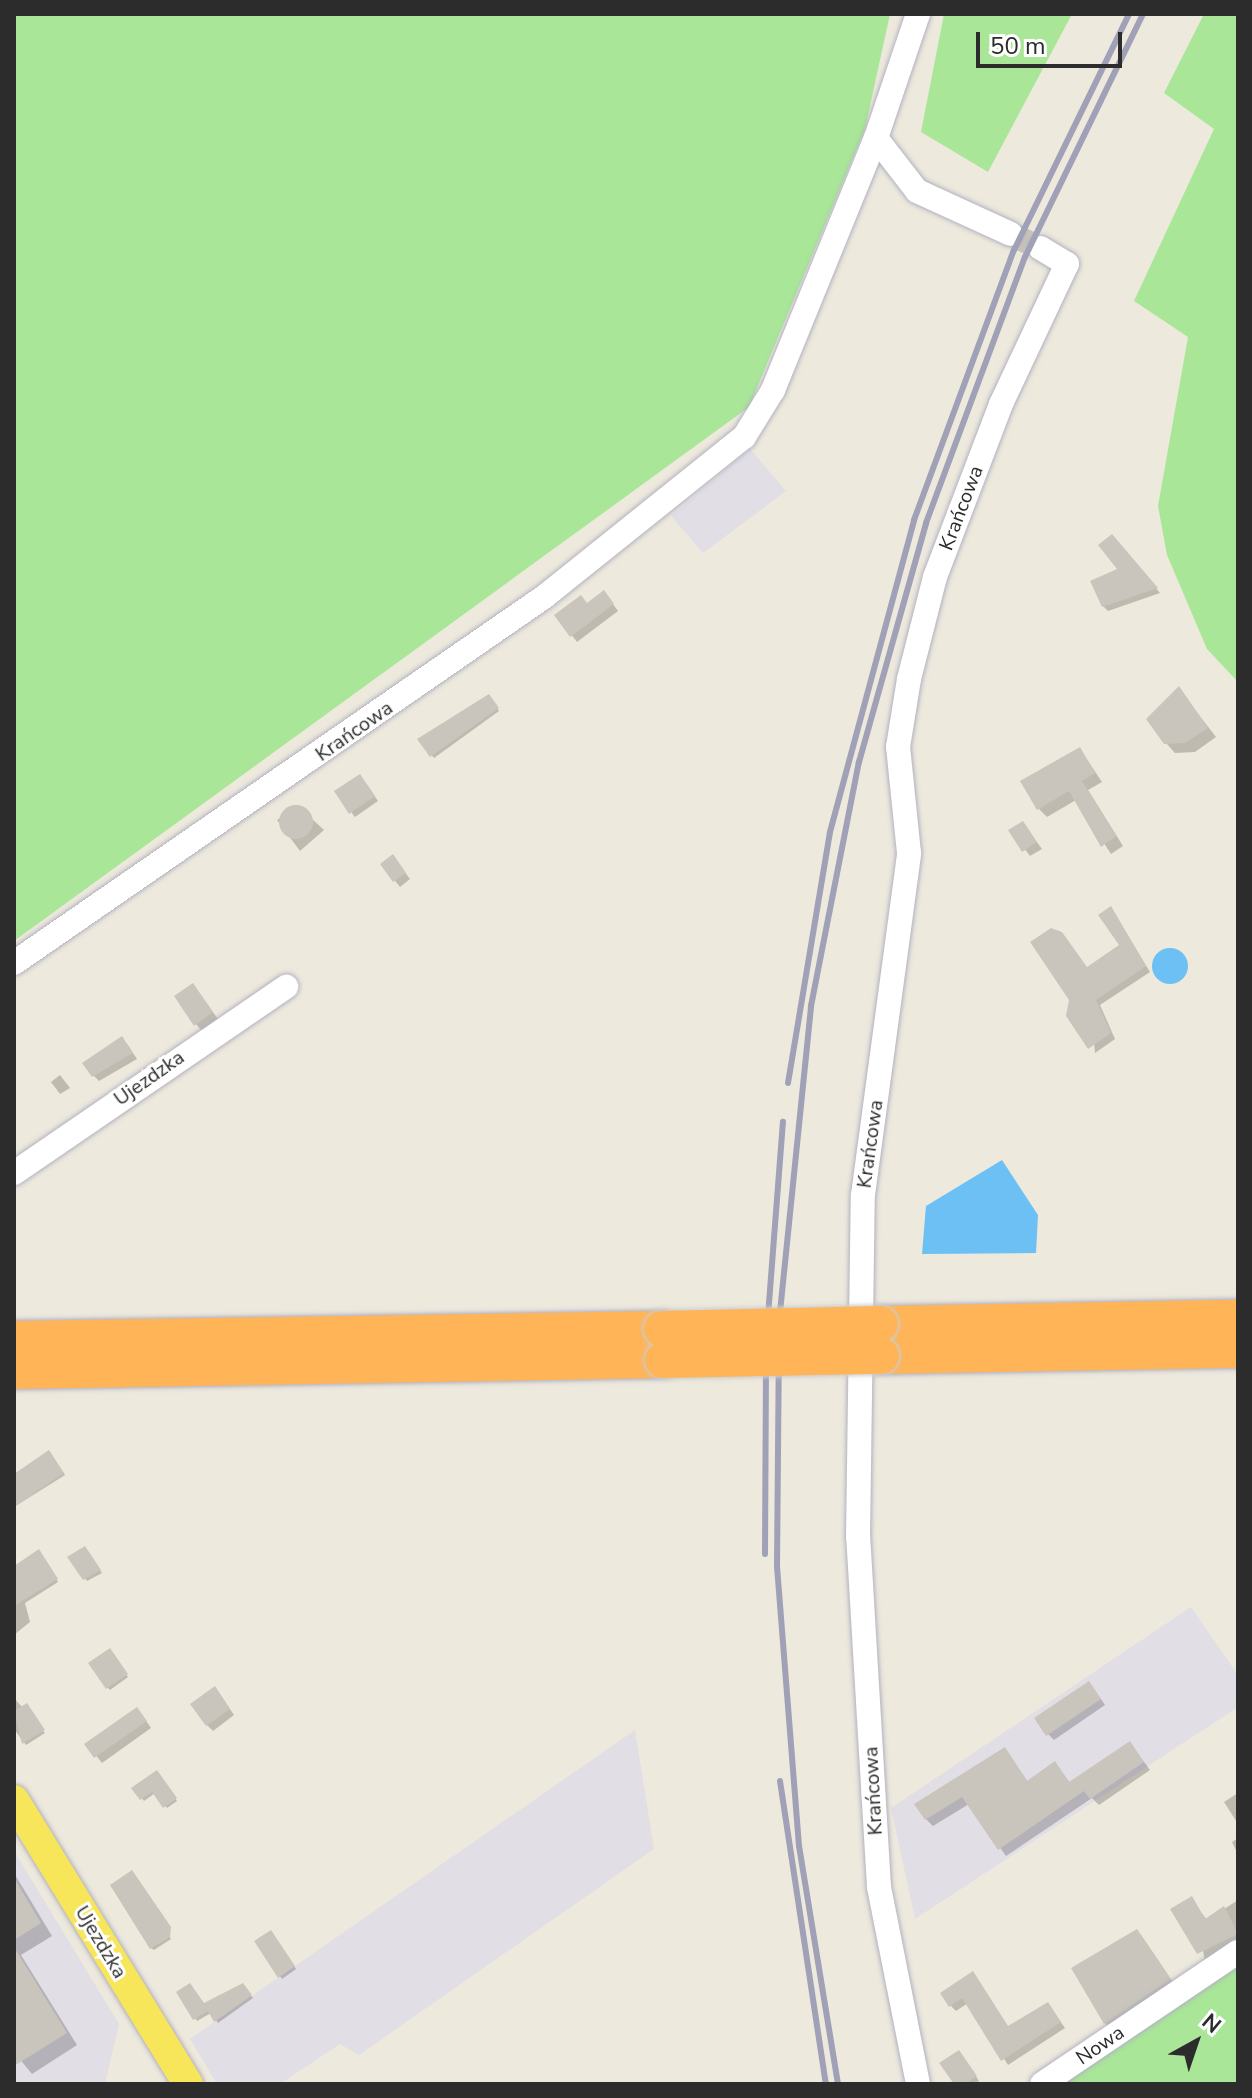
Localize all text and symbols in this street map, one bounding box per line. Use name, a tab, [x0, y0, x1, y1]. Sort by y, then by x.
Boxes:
scale bar	[980, 16, 1126, 66]
text: 50 m	[990, 30, 1046, 62]
street label: Krańcowa	[934, 462, 988, 554]
street label: Krańcowa	[311, 696, 397, 766]
street label: Ujezdzka	[109, 1045, 189, 1111]
street label: Krańcowa	[852, 1098, 888, 1190]
street label: Krańcowa	[859, 1746, 887, 1836]
street label: Ujezdzka	[70, 1901, 132, 1983]
north arrow	[1156, 2002, 1236, 2082]
text: N	[1195, 2007, 1227, 2040]
street label: Nowa	[1071, 2020, 1129, 2070]

